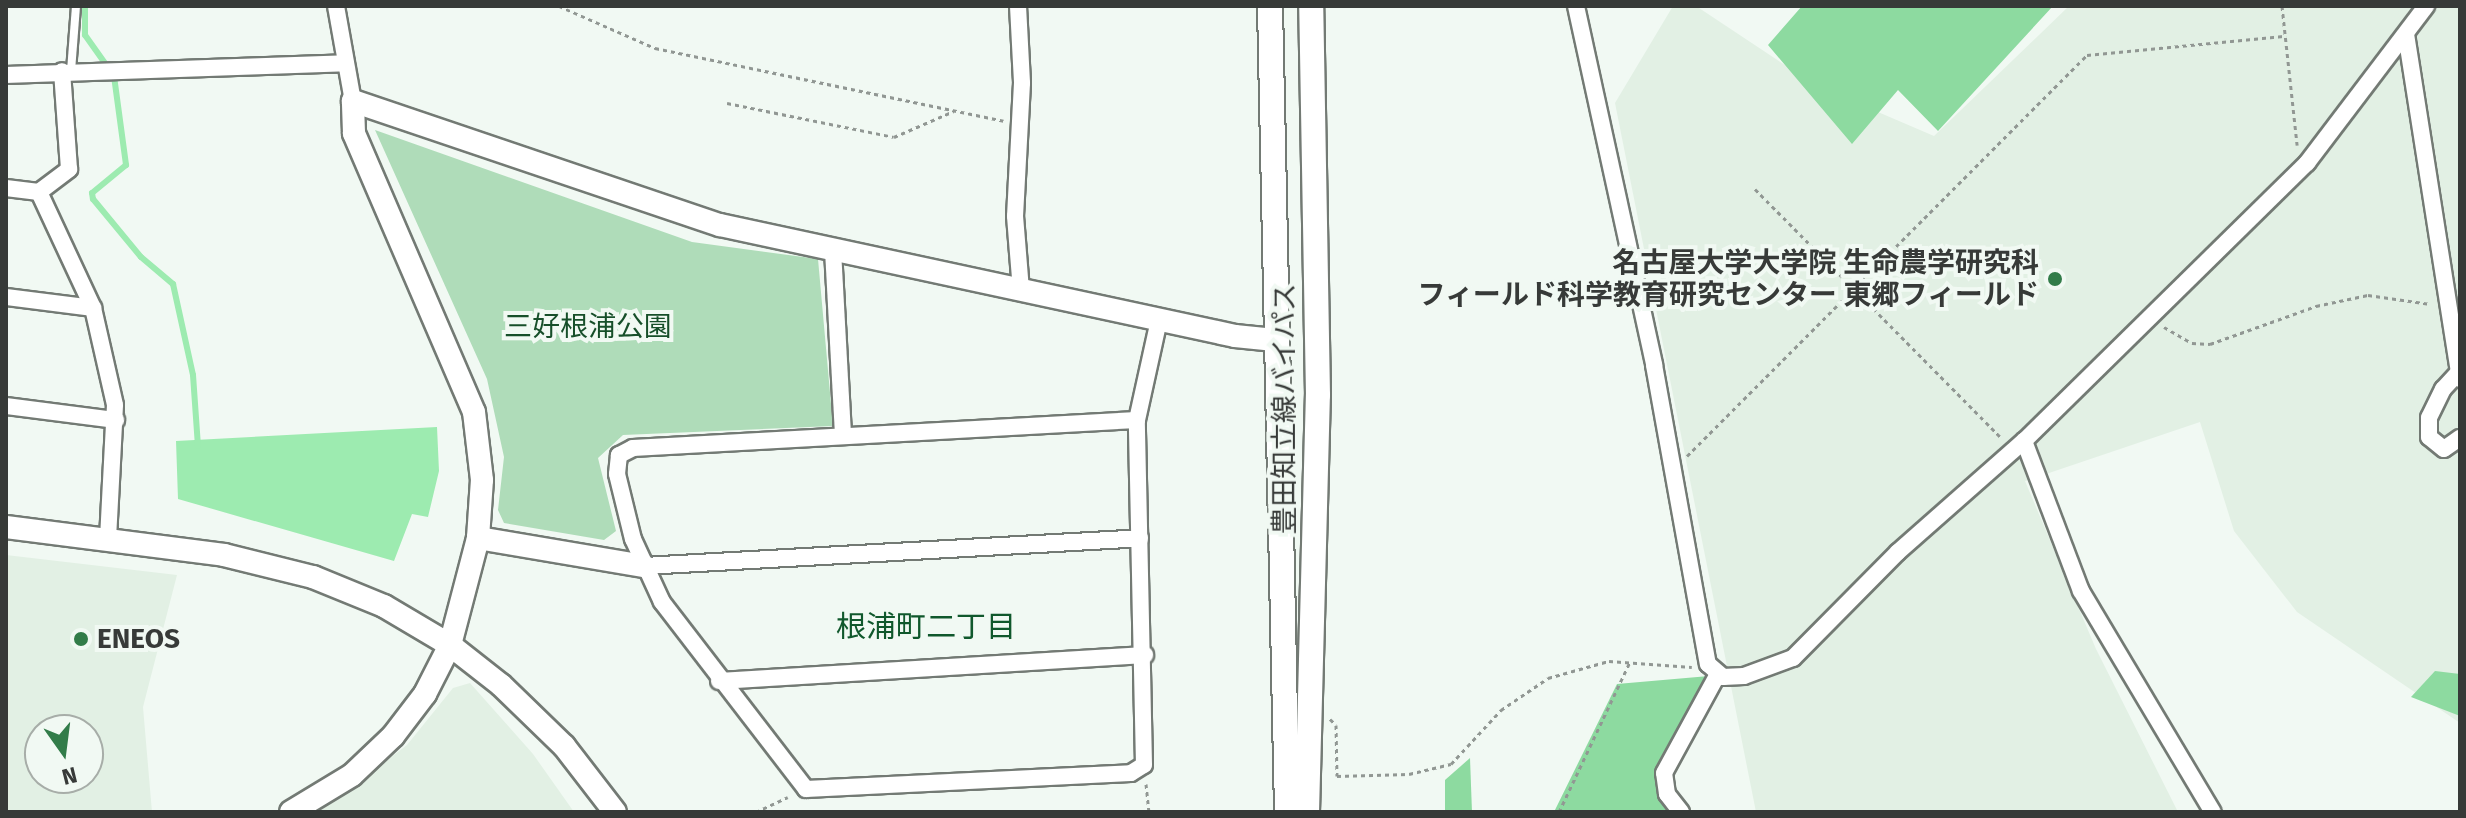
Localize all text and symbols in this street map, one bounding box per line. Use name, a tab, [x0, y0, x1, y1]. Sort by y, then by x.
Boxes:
place label: 名古屋大学大学院 生命農学研究科 フィールド科学教育研究センター 東郷フィールド	[1416, 246, 2039, 312]
marker: 名古屋大学大学院 生命農学研究科 フィールド科学教育研究センター 東郷フィールド	[2046, 270, 2064, 288]
street label: 豊田知立線バイパス	[1268, 283, 1302, 535]
park label: 三好根浦公園	[504, 310, 672, 344]
district label: 根浦町二丁目	[836, 609, 1016, 645]
place label: ENEOS	[97, 622, 180, 656]
marker: ENEOS	[72, 630, 90, 648]
north arrow	[24, 714, 104, 794]
text: N	[59, 761, 80, 791]

